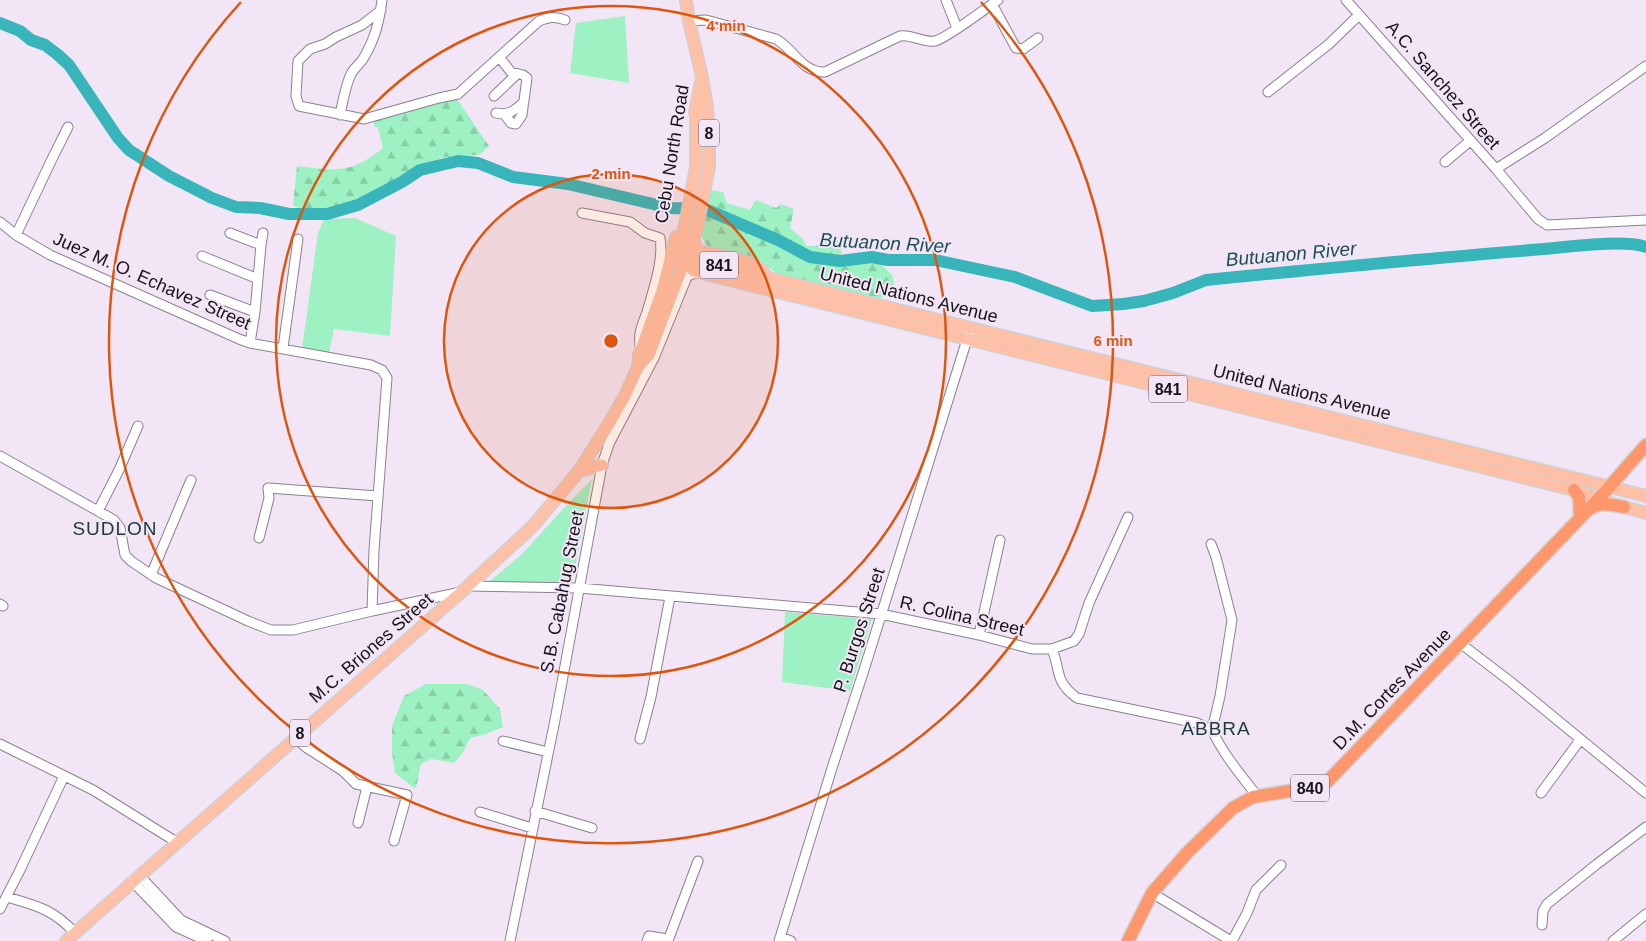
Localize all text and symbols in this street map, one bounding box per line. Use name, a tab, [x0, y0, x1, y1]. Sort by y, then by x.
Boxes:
text: 4 min	[706, 17, 746, 34]
street label: A.C. Sanchez Street	[1382, 17, 1504, 153]
street label: Cebu North Road	[651, 83, 693, 225]
road number: 8	[699, 120, 719, 146]
text: 2 min	[591, 165, 631, 182]
street label: Juez M. O. Echavez Street	[50, 228, 254, 334]
water label: Butuanon River	[819, 229, 952, 257]
water label: Butuanon River	[1225, 238, 1358, 270]
road number: 841	[700, 252, 738, 278]
street label: United Nations Avenue	[818, 263, 1000, 327]
centre of rings	[602, 332, 620, 350]
text: 6 min	[1093, 332, 1133, 349]
street label: United Nations Avenue	[1211, 360, 1393, 424]
road number: 841	[1149, 376, 1187, 402]
street label: S.B. Cabahug Street	[536, 509, 588, 675]
district label: SUDLON	[72, 518, 158, 539]
street label: P. Burgos Street	[829, 565, 889, 695]
street label: M.C. Briones Street	[305, 589, 437, 707]
street label: R. Colina Street	[898, 592, 1026, 640]
street label: D.M. Cortes Avenue	[1329, 624, 1455, 754]
district label: ABBRA	[1181, 718, 1251, 739]
road number: 8	[290, 720, 310, 746]
road number: 840	[1291, 774, 1329, 801]

